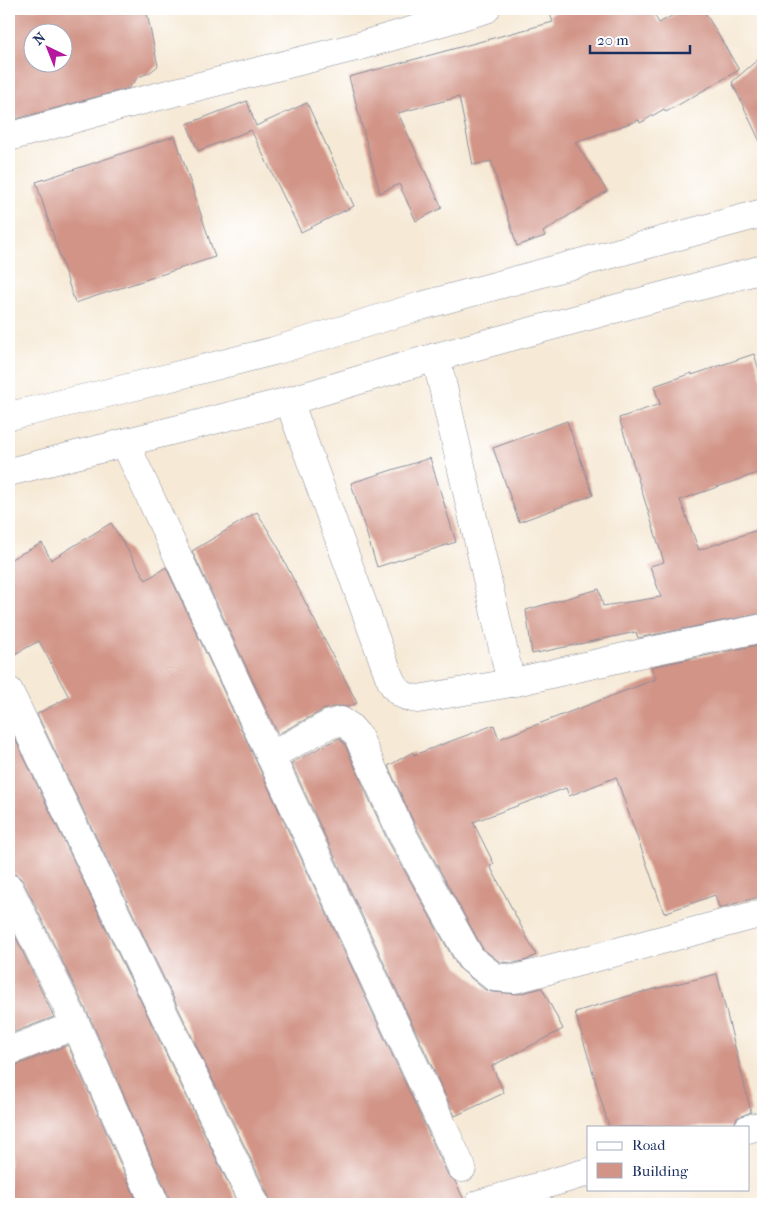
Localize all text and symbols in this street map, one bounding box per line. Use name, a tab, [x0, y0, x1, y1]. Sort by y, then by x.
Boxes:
north arrow	[22, 22, 72, 72]
scale bar	[590, 22, 690, 54]
text: N	[30, 29, 49, 49]
text: 20 m	[597, 31, 629, 49]
legend	[587, 1126, 750, 1190]
text: Road	[632, 1136, 666, 1154]
text: Building	[632, 1162, 689, 1180]

